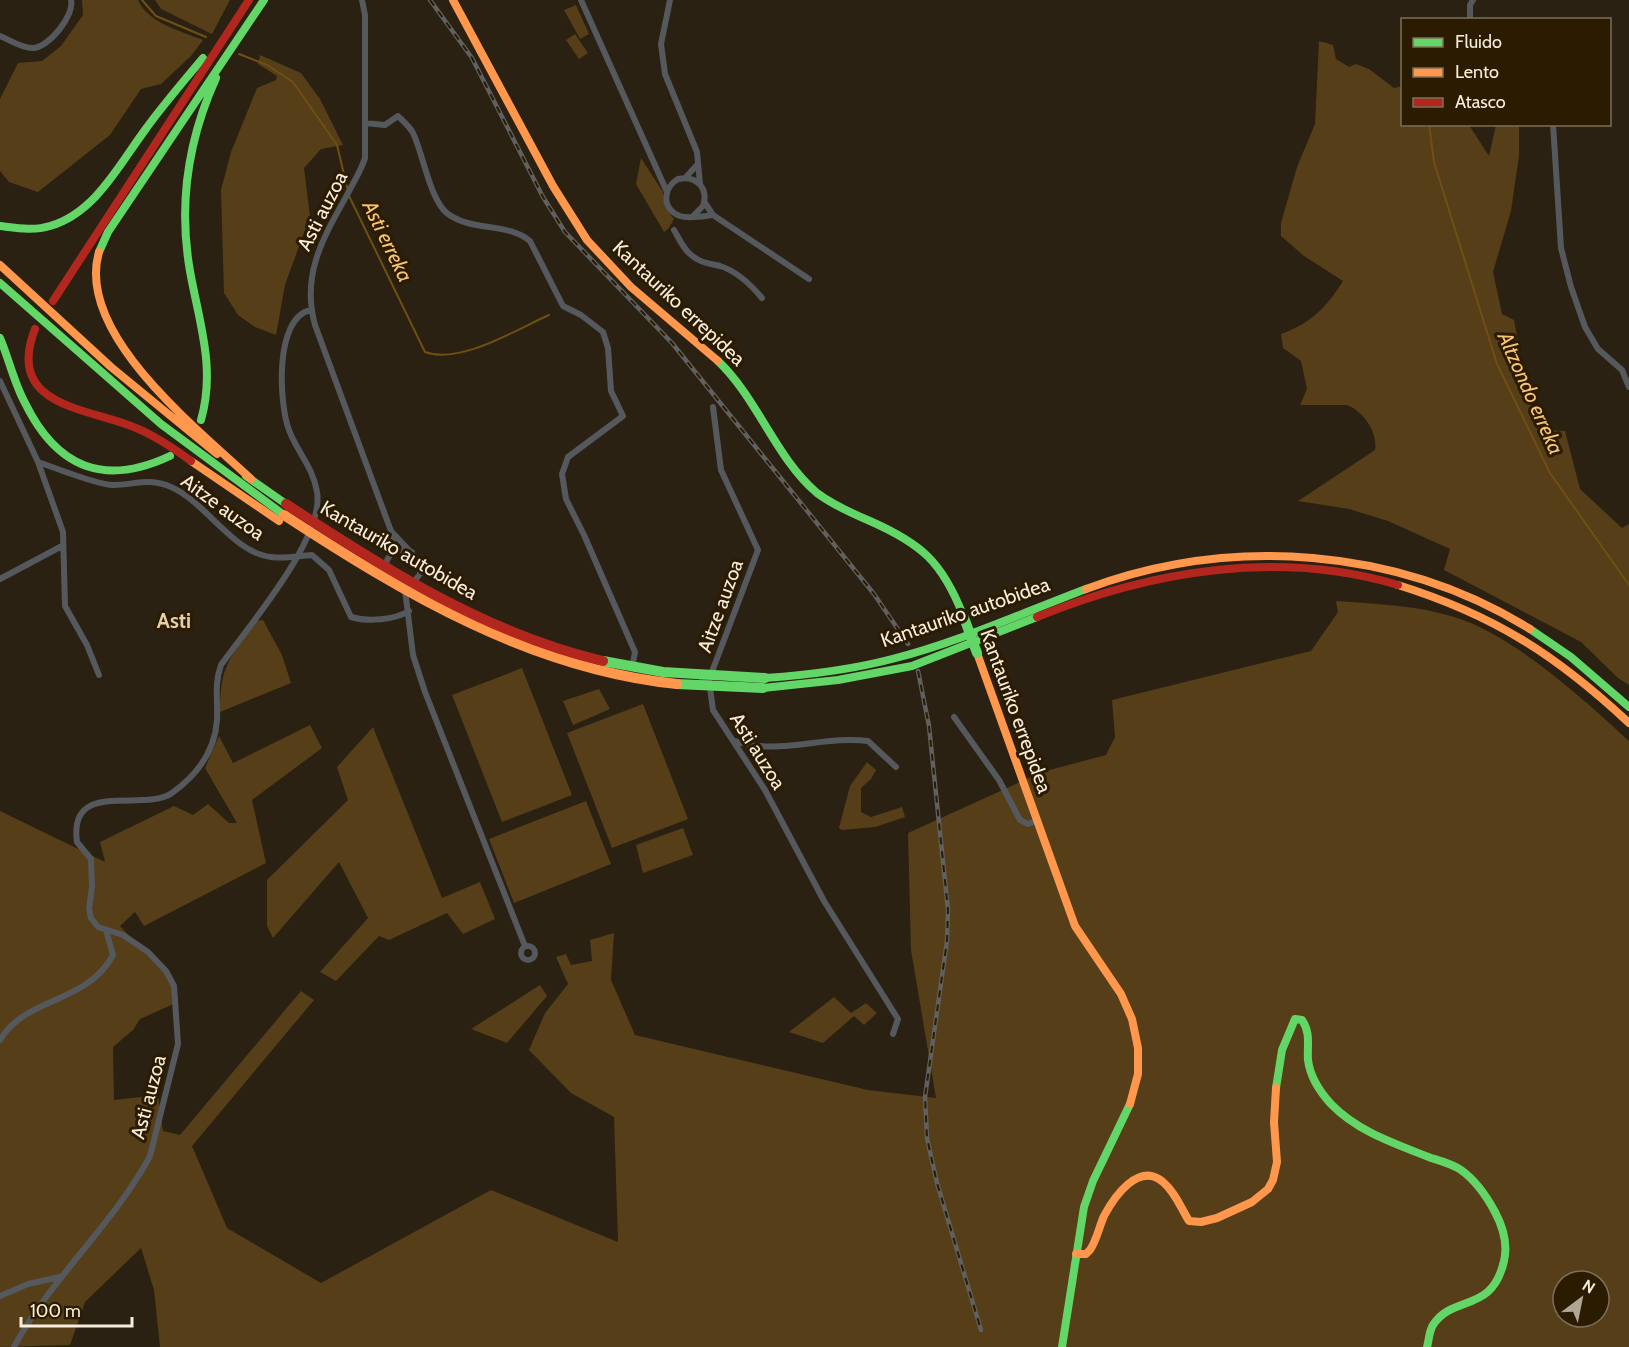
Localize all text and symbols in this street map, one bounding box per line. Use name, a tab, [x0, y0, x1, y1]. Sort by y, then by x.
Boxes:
legend	[1401, 18, 1611, 126]
text: Fluido	[1455, 31, 1502, 53]
text: Lento	[1455, 61, 1499, 83]
text: Atasco	[1455, 91, 1506, 113]
street label: Asti auzoa	[292, 167, 352, 255]
water label: Asti erreka	[357, 195, 418, 286]
street label: Kantauriko errepidea	[608, 235, 751, 371]
water label: Altzondo erreka	[1492, 327, 1569, 458]
street label: Aitze auzoa	[177, 469, 270, 545]
street label: Kantauriko autobidea	[316, 495, 482, 605]
street label: Aitze auzoa	[692, 556, 748, 656]
street label: Kantauriko autobidea	[877, 572, 1053, 652]
district label: Asti	[157, 608, 191, 633]
street label: Kantauriko errepidea	[975, 626, 1057, 797]
street label: Asti auzoa	[725, 708, 791, 794]
street label: Asti auzoa	[125, 1052, 171, 1142]
north arrow	[1551, 1269, 1611, 1329]
text: N	[1579, 1276, 1599, 1298]
scale bar	[21, 1290, 132, 1328]
text: 100 m	[30, 1300, 81, 1322]

